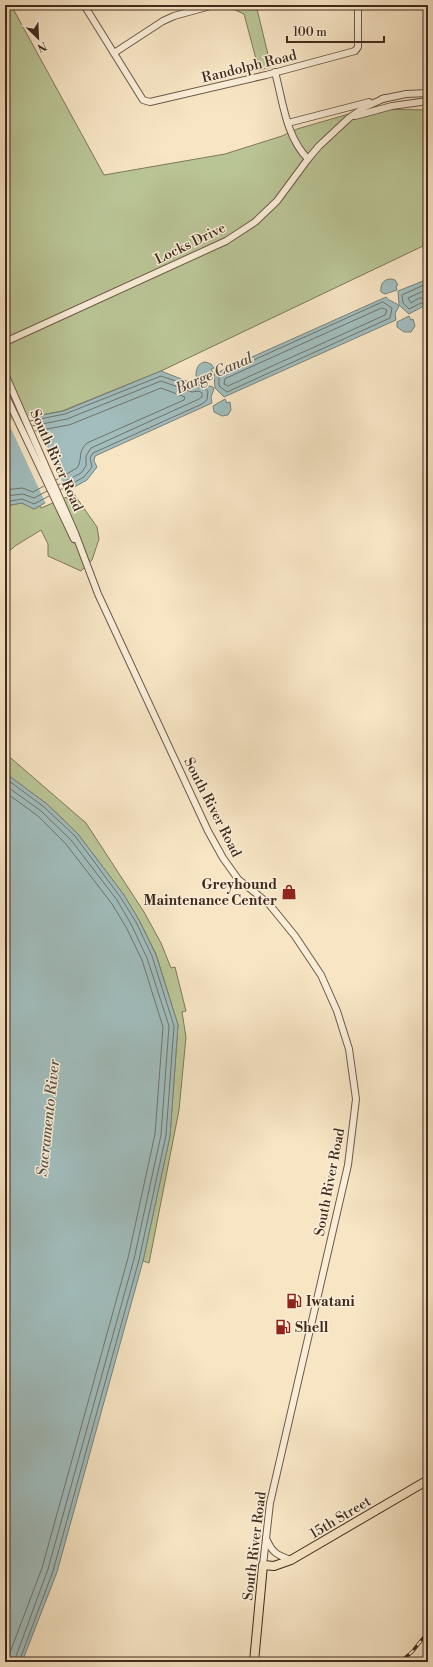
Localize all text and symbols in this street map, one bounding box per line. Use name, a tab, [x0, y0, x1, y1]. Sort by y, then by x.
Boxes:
north arrow	[18, 18, 58, 58]
scale bar	[287, 18, 384, 44]
text: 100 m	[293, 25, 327, 40]
text: N	[35, 38, 48, 55]
street label: Randolph Road	[200, 46, 299, 87]
street label: Locks Drive	[152, 219, 229, 269]
water label: Barge Canal	[172, 349, 256, 399]
street label: South River Road	[26, 407, 87, 514]
street label: South River Road	[179, 754, 245, 860]
place label: Greyhound Maintenance Center	[143, 876, 277, 910]
shop icon: Greyhound Maintenance Center	[280, 883, 298, 901]
water label: Sacramento River	[33, 1058, 64, 1178]
street label: South River Road	[311, 1127, 349, 1238]
fuel station icon: Iwatani	[285, 1292, 303, 1310]
place label: Iwatani	[306, 1293, 355, 1311]
fuel station icon: Shell	[274, 1318, 292, 1336]
place label: Shell	[295, 1319, 329, 1337]
street label: South River Road	[239, 1491, 271, 1602]
street label: 15th Street	[307, 1493, 374, 1543]

